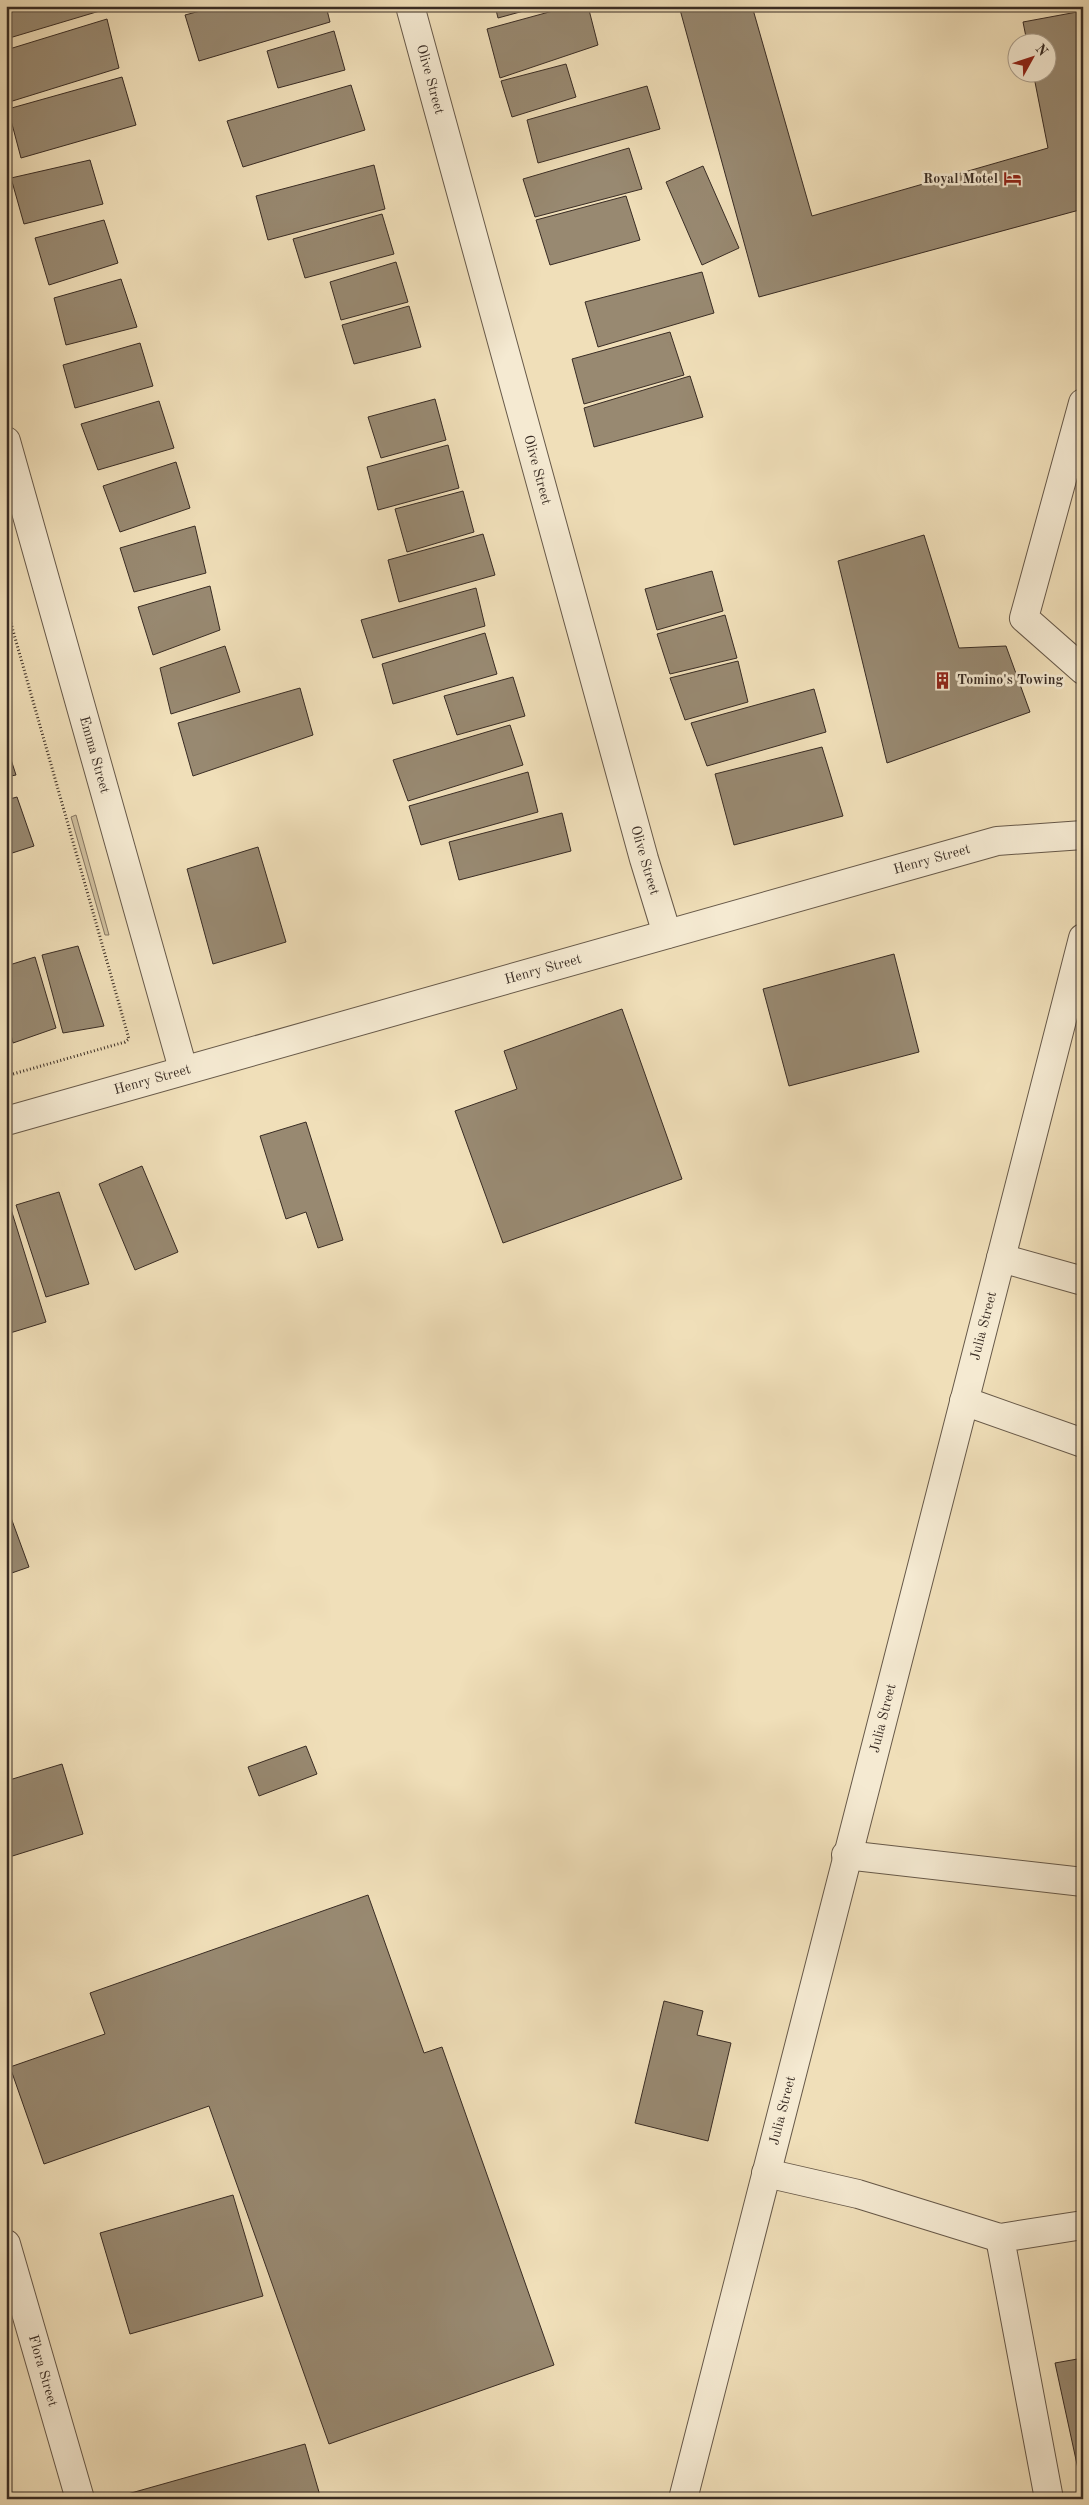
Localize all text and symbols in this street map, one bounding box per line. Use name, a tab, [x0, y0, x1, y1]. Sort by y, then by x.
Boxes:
north arrow	[1006, 32, 1056, 82]
text: N	[1032, 42, 1050, 59]
street label: Olive Street	[414, 43, 446, 116]
hotel icon: Royal Motel	[1002, 169, 1022, 189]
place label: Royal Motel	[923, 172, 998, 186]
street label: Olive Street	[521, 433, 554, 506]
building icon: Tomino's Towing	[933, 670, 953, 690]
place label: Tomino's Towing	[957, 673, 1063, 687]
street label: Emma Street	[77, 714, 112, 795]
street label: Olive Street	[628, 824, 662, 897]
street label: Henry Street	[892, 842, 972, 877]
street label: Henry Street	[503, 952, 583, 987]
street label: Henry Street	[112, 1062, 192, 1097]
street label: Julia Street	[968, 1290, 999, 1362]
street label: Julia Street	[868, 1682, 899, 1754]
street label: Julia Street	[767, 2075, 798, 2146]
street label: Flora Street	[26, 2333, 60, 2408]

